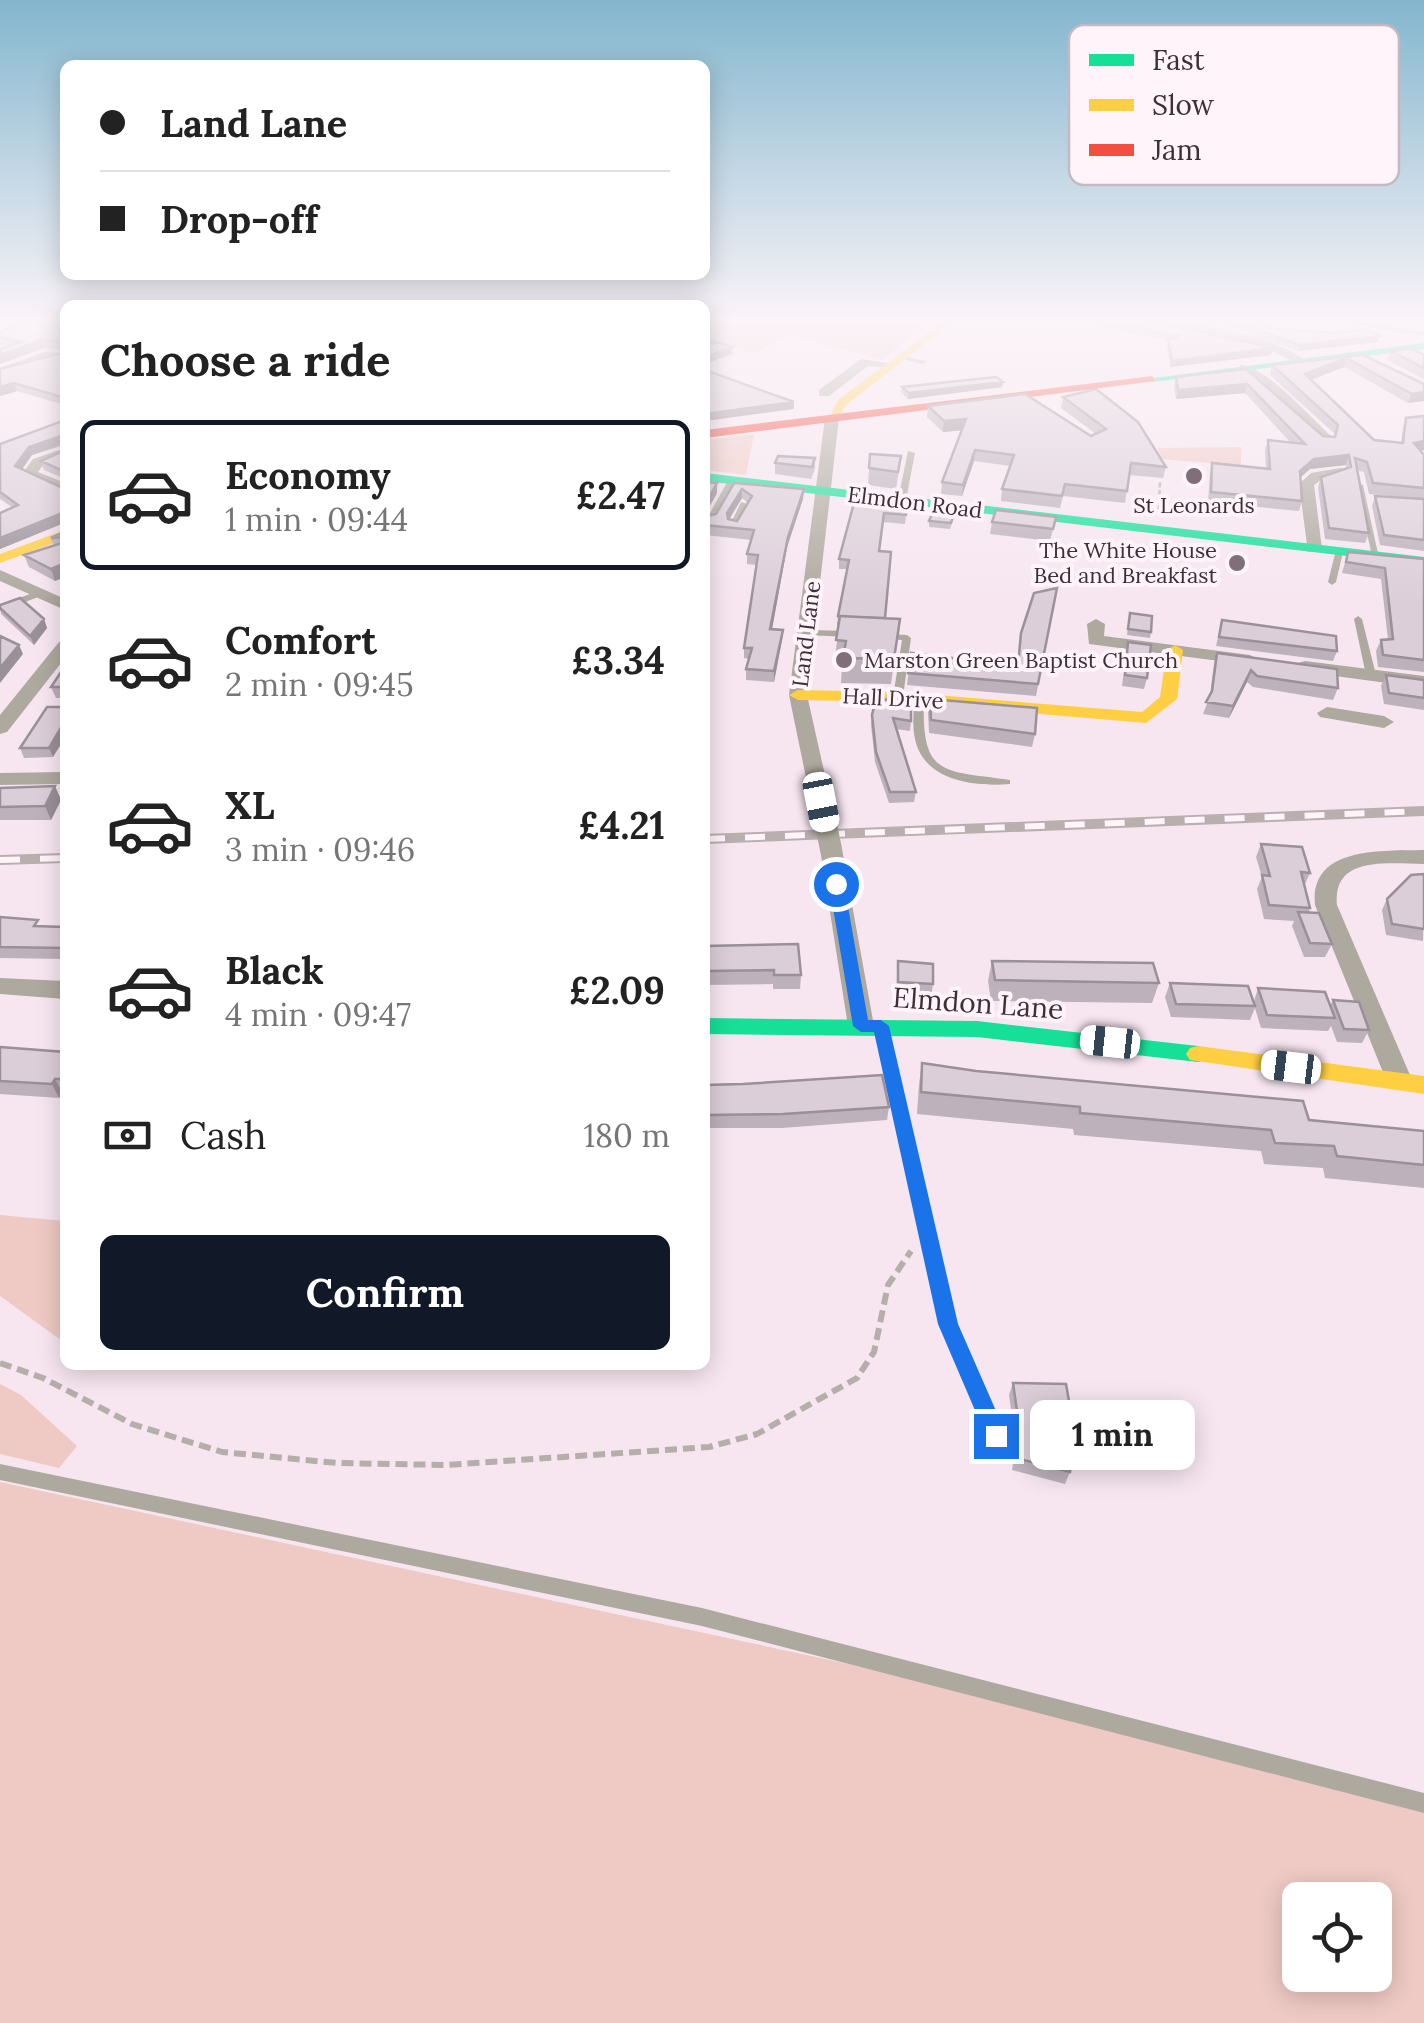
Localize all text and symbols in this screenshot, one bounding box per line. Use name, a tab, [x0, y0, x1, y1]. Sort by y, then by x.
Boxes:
legend	[1069, 25, 1399, 185]
text: Fast	[1152, 42, 1205, 78]
text: Slow	[1152, 87, 1215, 123]
text: Land Lane	[160, 99, 347, 147]
text: Jam	[1151, 132, 1202, 168]
text: Drop-off	[160, 195, 318, 243]
text: Choose a ride	[100, 331, 390, 388]
icon: car	[105, 450, 195, 540]
text: Economy	[225, 451, 391, 499]
marker: St Leonards	[1183, 465, 1205, 487]
text: £2.47	[576, 471, 665, 519]
street label: Elmdon Road	[846, 480, 984, 524]
place label: St Leonards	[1133, 491, 1255, 519]
text: 1 min · 09:44	[225, 499, 408, 540]
place label: The White House Bed and Breakfast	[1033, 536, 1217, 589]
marker: The White House Bed and Breakfast	[1226, 552, 1248, 574]
street label: Land Lane	[786, 579, 826, 689]
icon: car	[105, 615, 195, 705]
text: Comfort	[225, 616, 377, 664]
text: £3.34	[571, 636, 665, 684]
place label: Marston Green Baptist Church	[864, 646, 1178, 674]
marker: Marston Green Baptist Church	[833, 649, 855, 671]
text: 2 min · 09:45	[225, 664, 414, 705]
street label: Hall Drive	[842, 681, 944, 715]
car	[801, 770, 841, 834]
icon: car	[105, 780, 195, 870]
text: XL	[225, 781, 275, 829]
text: £4.21	[578, 801, 665, 849]
text: 3 min · 09:46	[225, 829, 415, 870]
route start	[814, 862, 859, 907]
icon: car	[105, 945, 195, 1035]
text: Black	[225, 946, 324, 994]
text: £2.09	[569, 966, 665, 1014]
street label: Elmdon Lane	[891, 979, 1065, 1027]
text: 4 min · 09:47	[225, 994, 411, 1035]
car	[1079, 1024, 1141, 1060]
car	[1259, 1048, 1323, 1086]
icon: cash	[100, 1108, 155, 1163]
text: Cash	[180, 1111, 267, 1159]
text: 180 m	[583, 1115, 670, 1156]
button: Confirm	[100, 1235, 670, 1350]
callout: 1 min	[1031, 1401, 1196, 1471]
route end	[974, 1414, 1019, 1459]
text: 1 min	[1072, 1414, 1153, 1455]
map controls	[1282, 1882, 1392, 1992]
button: locate	[1282, 1882, 1392, 1992]

